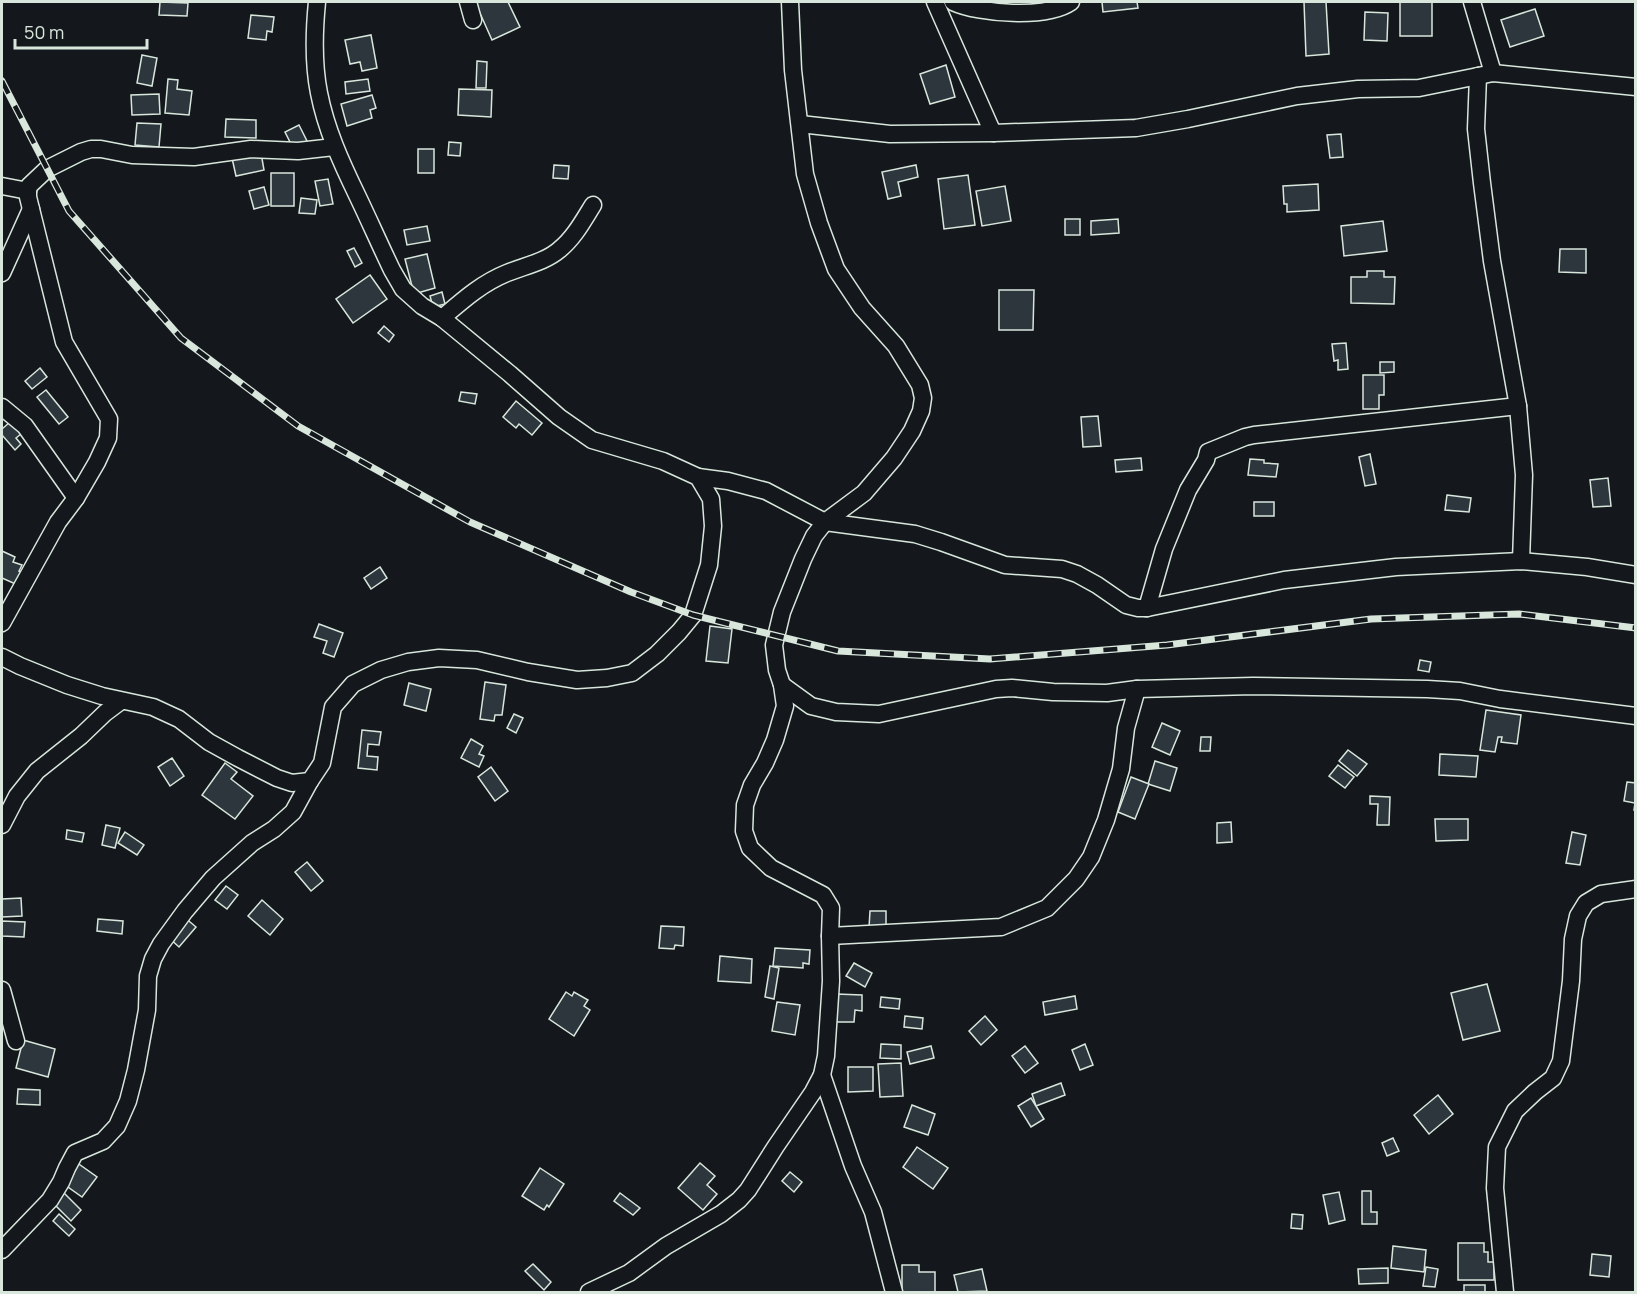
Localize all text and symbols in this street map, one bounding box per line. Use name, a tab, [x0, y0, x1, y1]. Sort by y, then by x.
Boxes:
scale bar	[15, 12, 147, 50]
text: 50 m	[24, 20, 64, 44]

